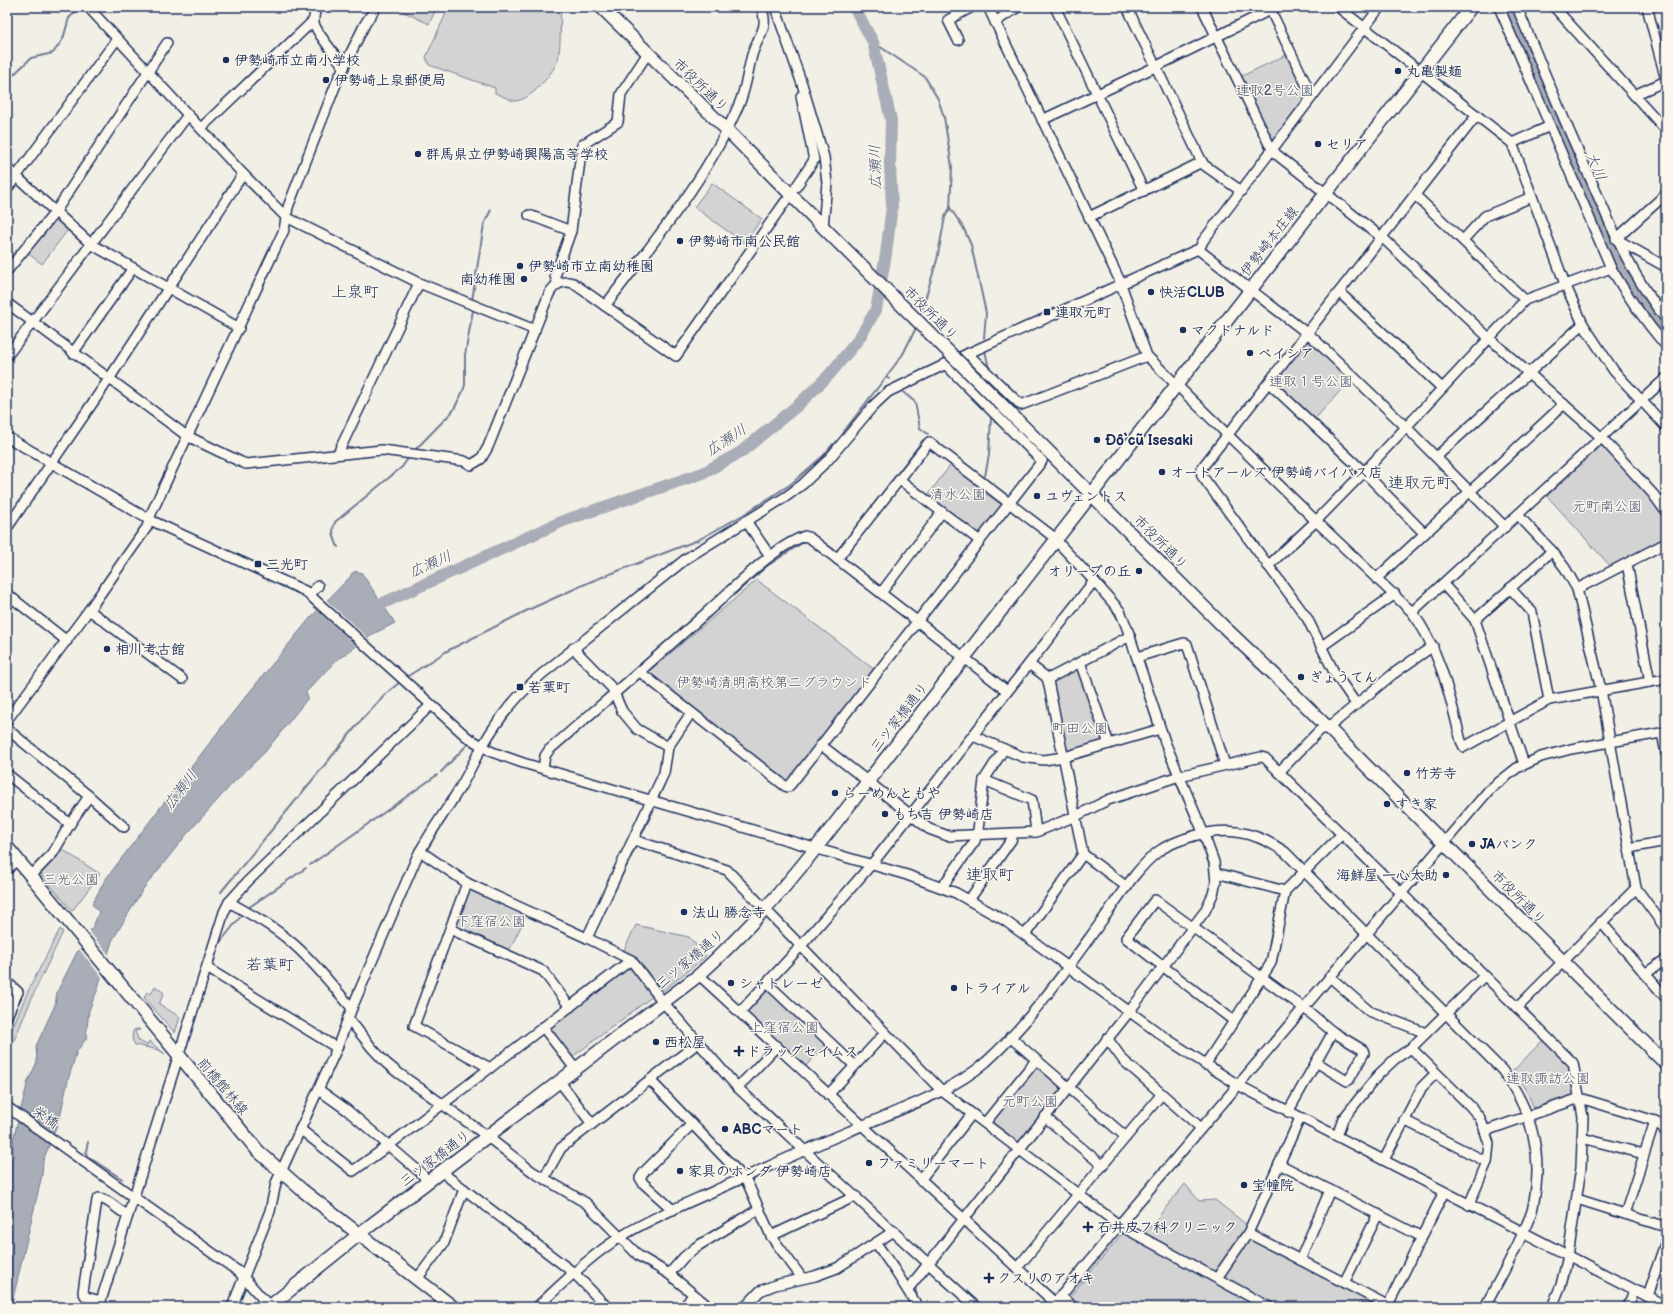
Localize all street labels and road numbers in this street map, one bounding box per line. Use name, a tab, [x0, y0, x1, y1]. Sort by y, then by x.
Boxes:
street label: 市役所通り	[670, 55, 732, 116]
street label: 伊勢崎本庄線	[1237, 203, 1302, 280]
street label: 市役所通り	[900, 283, 961, 344]
street label: 市役所通り	[1130, 512, 1191, 573]
street label: 三ツ家橋通り	[867, 679, 932, 756]
street label: 市役所通り	[1488, 867, 1549, 928]
street label: 三ツ家橋通り	[653, 926, 728, 993]
street label: 前橋館林線	[194, 1054, 252, 1119]
street label: 栄橋	[29, 1102, 62, 1132]
street label: 三ツ家橋通り	[397, 1126, 474, 1190]

